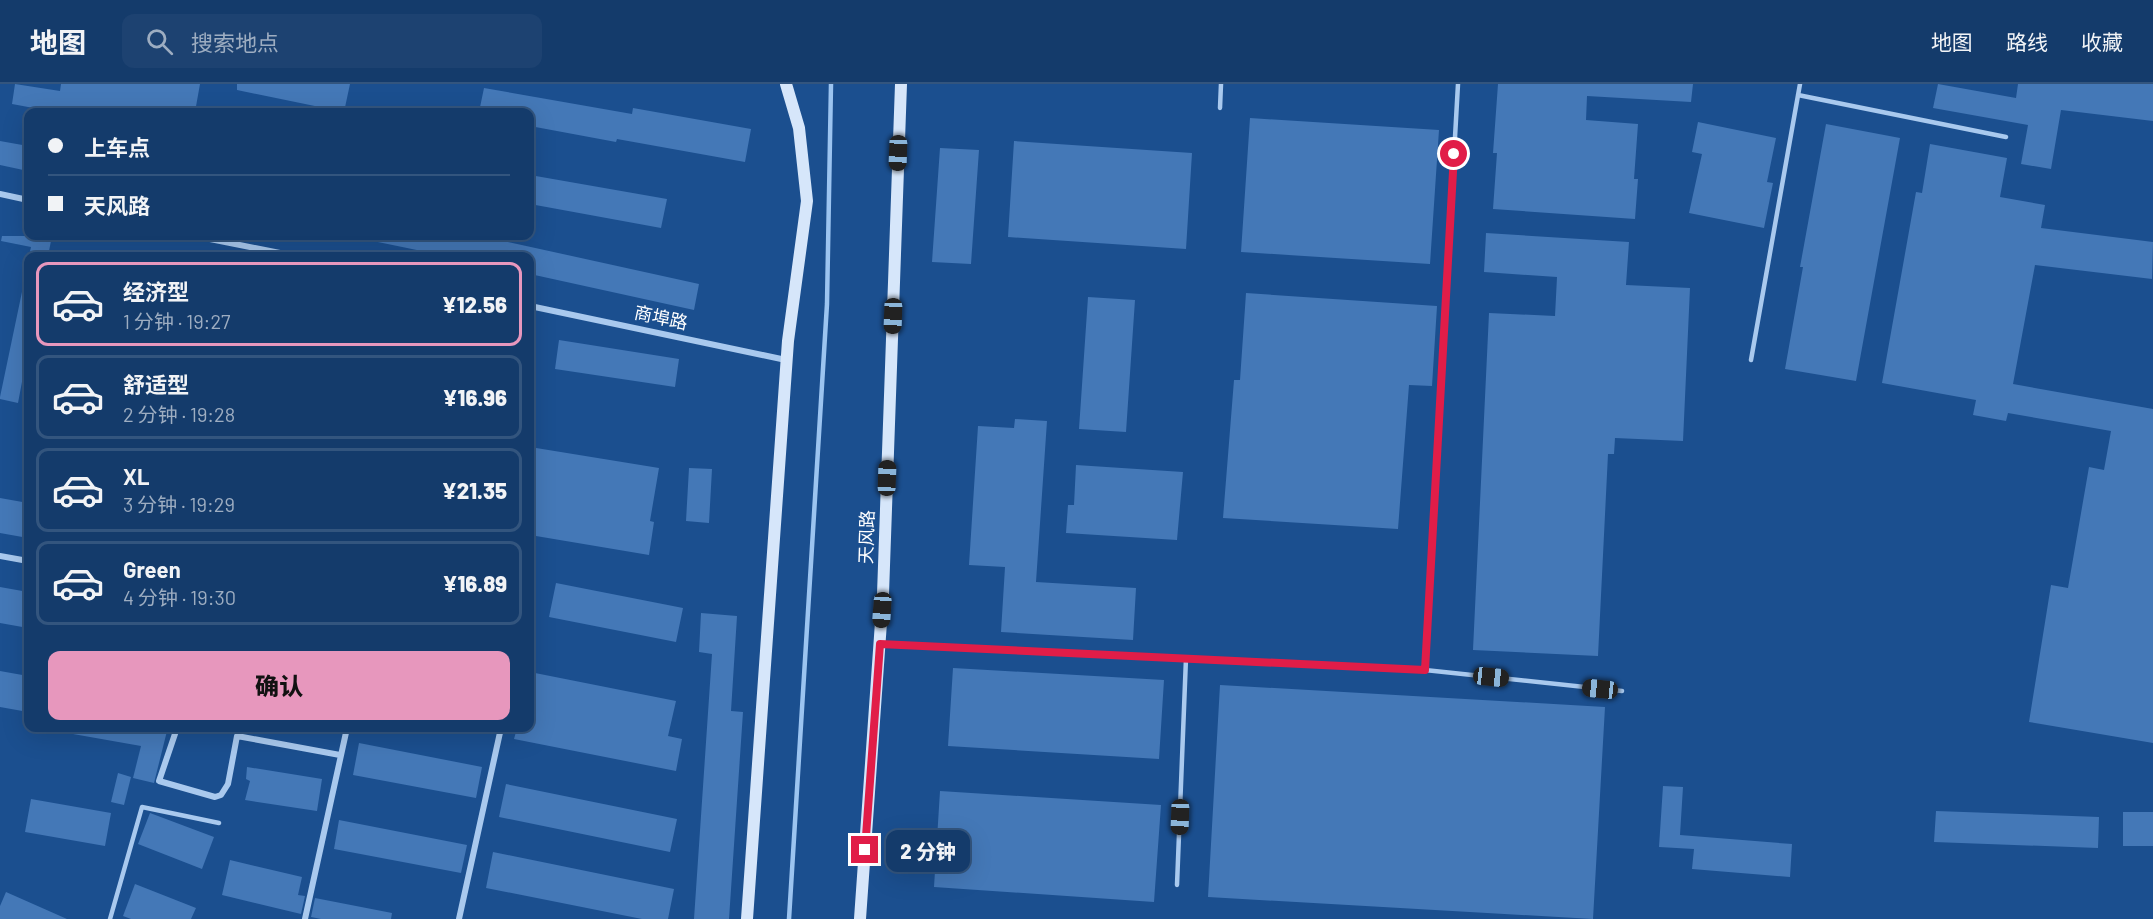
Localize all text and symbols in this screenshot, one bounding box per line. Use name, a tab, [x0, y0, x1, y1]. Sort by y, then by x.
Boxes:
search box	[122, 14, 542, 68]
text: 地图	[30, 25, 86, 59]
icon: search	[143, 25, 176, 58]
text: 搜索地点	[191, 29, 279, 55]
text: 地图	[1931, 29, 1973, 54]
text: 路线	[2006, 29, 2048, 54]
text: 收藏	[2081, 29, 2123, 54]
text: 上车点	[84, 134, 150, 160]
car	[888, 135, 908, 171]
route start	[1440, 140, 1467, 167]
text: 天风路	[84, 192, 150, 218]
icon: car	[51, 277, 105, 331]
text: 经济型	[123, 278, 189, 304]
text: ¥12.56	[442, 291, 507, 317]
car	[883, 298, 903, 334]
street label: 商埠路	[633, 301, 690, 333]
text: 1 分钟 · 19:27	[123, 309, 231, 333]
icon: car	[51, 370, 105, 424]
text: 舒适型	[123, 371, 189, 397]
text: ¥16.96	[443, 384, 507, 410]
text: 2 分钟 · 19:28	[123, 402, 235, 426]
car	[877, 460, 897, 496]
icon: car	[51, 463, 105, 517]
text: XL	[123, 463, 149, 489]
text: ¥21.35	[442, 477, 507, 503]
text: 3 分钟 · 19:29	[123, 492, 235, 516]
street label: 天风路	[854, 510, 878, 564]
icon: car	[51, 556, 105, 610]
text: Green	[123, 556, 181, 582]
text: ¥16.89	[442, 570, 507, 596]
text: 4 分钟 · 19:30	[123, 585, 236, 609]
car	[872, 591, 892, 629]
button: 确认	[48, 651, 510, 720]
car	[1472, 666, 1510, 688]
car	[1581, 678, 1619, 700]
car	[1170, 799, 1190, 835]
callout: 2 分钟	[886, 829, 970, 871]
route end	[851, 836, 878, 863]
text: 2 分钟	[900, 839, 956, 863]

